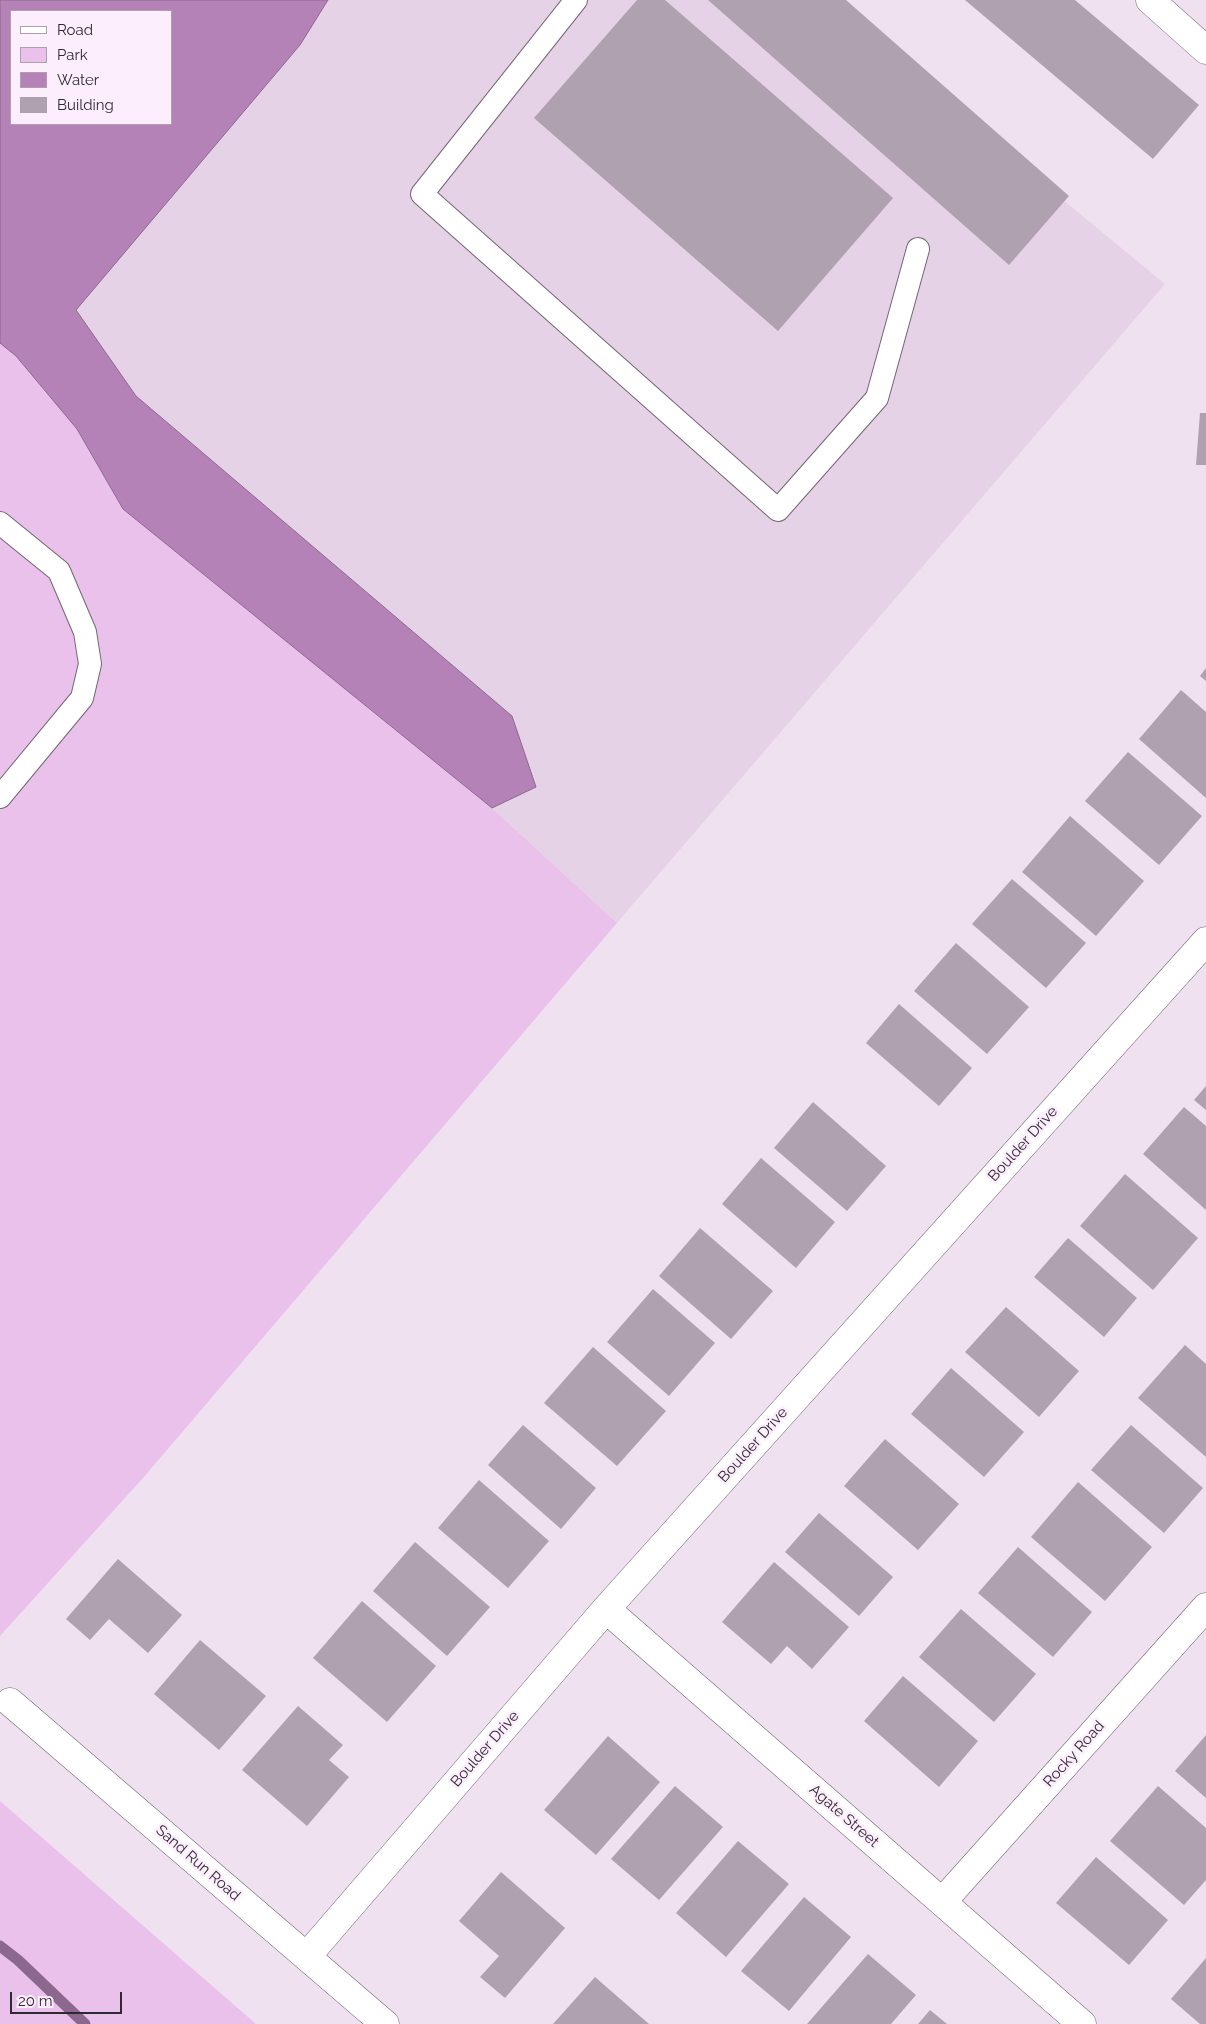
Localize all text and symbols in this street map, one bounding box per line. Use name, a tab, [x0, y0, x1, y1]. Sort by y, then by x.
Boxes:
legend	[10, 10, 172, 125]
text: Road	[57, 21, 93, 39]
text: Park	[57, 46, 88, 64]
text: Water	[57, 71, 99, 89]
text: Building	[57, 96, 114, 114]
street label: Boulder Drive	[985, 1103, 1061, 1185]
street label: Boulder Drive	[715, 1404, 791, 1486]
street label: Boulder Drive	[447, 1707, 523, 1791]
street label: Rocky Road	[1040, 1717, 1108, 1791]
street label: Agate Street	[805, 1781, 883, 1851]
street label: Sand Run Road	[152, 1821, 244, 1905]
scale bar	[12, 1982, 125, 2014]
text: 20 m	[18, 1992, 53, 2010]

